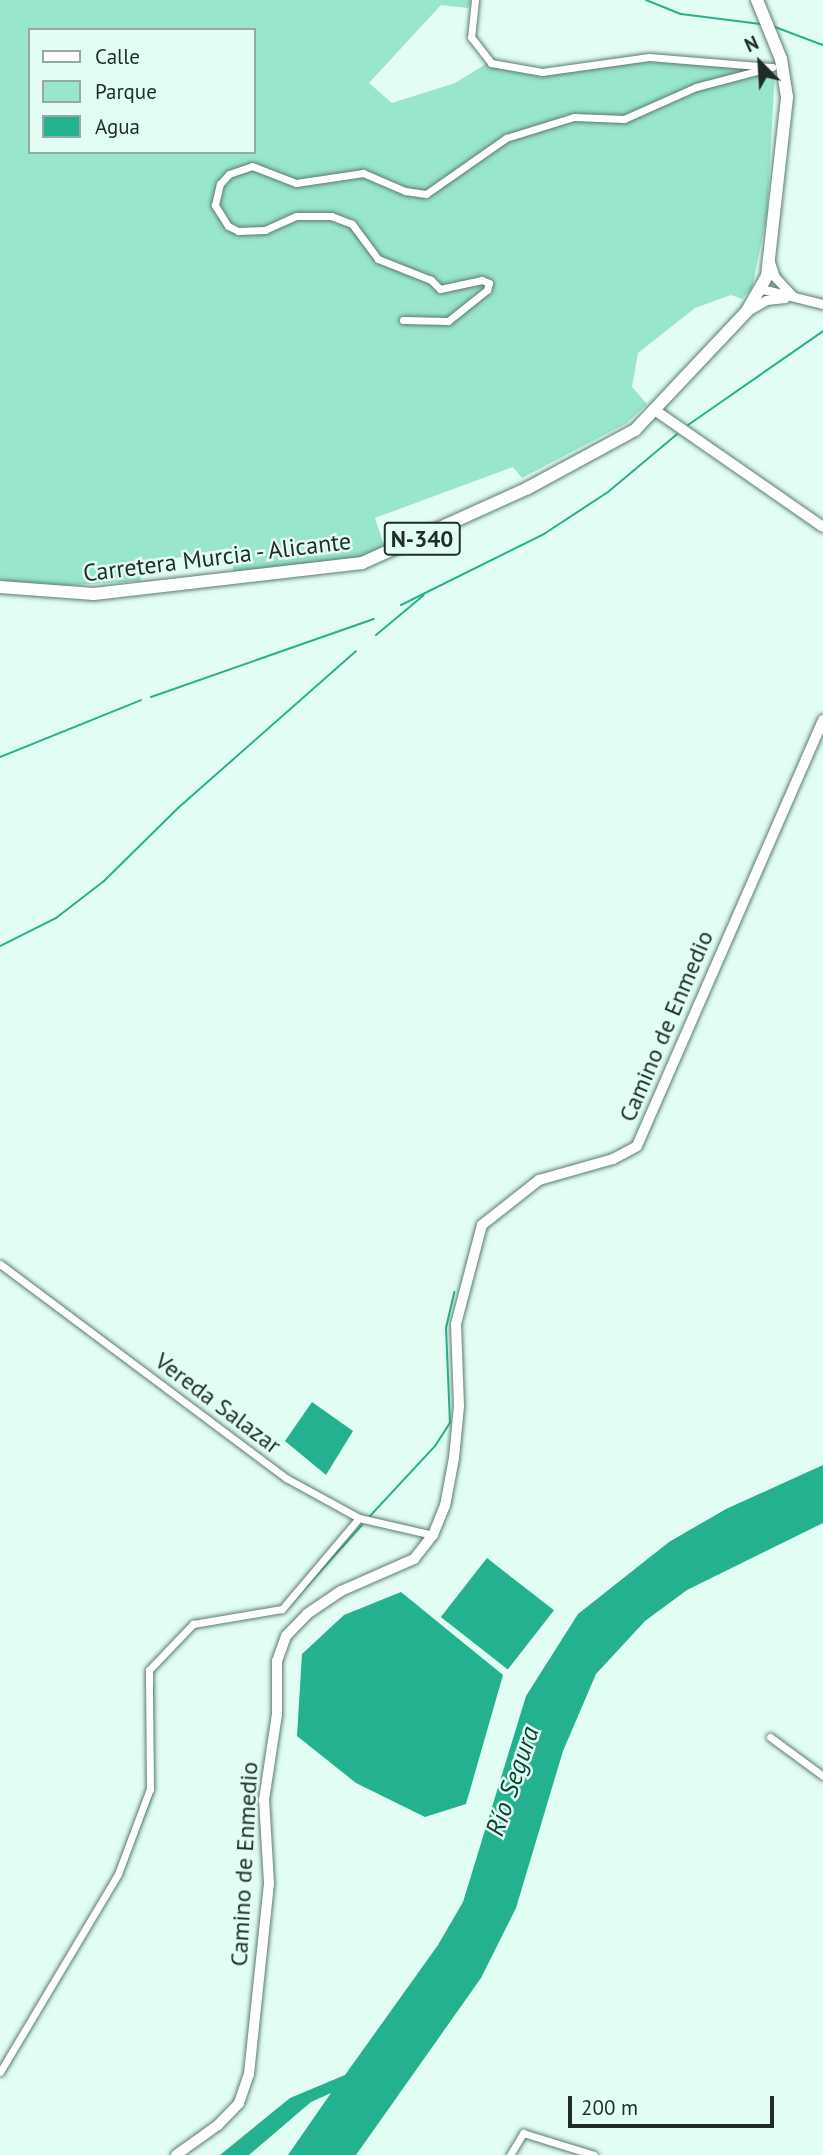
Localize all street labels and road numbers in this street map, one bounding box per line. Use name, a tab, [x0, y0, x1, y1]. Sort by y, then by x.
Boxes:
road number: N-340	[384, 520, 460, 558]
street label: Carretera Murcia - Alicante	[79, 526, 355, 588]
street label: Camino de Enmedio	[613, 926, 719, 1126]
street label: Vereda Salazar	[149, 1346, 287, 1460]
street label: Camino de Enmedio	[224, 1761, 264, 1967]

